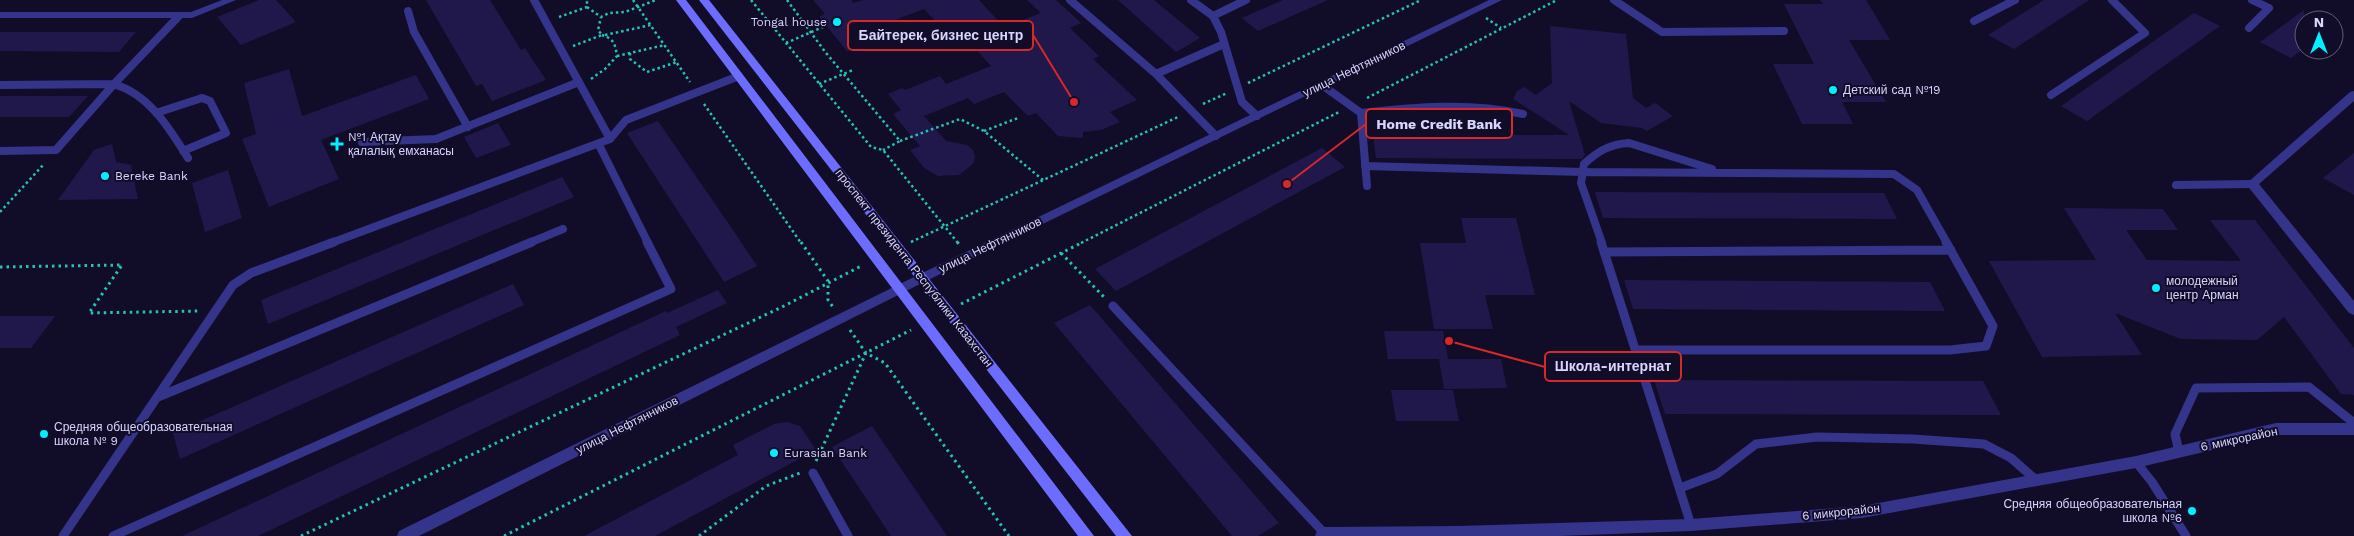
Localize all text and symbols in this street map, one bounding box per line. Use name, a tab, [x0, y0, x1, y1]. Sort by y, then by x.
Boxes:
north arrow	[2294, 10, 2344, 60]
text: N	[2314, 14, 2324, 30]
place label: Tongal house	[751, 15, 827, 29]
marker: Tongal house	[831, 16, 843, 28]
callout: Байтерек, бизнес центр	[848, 21, 1033, 50]
text: Байтерек, бизнес центр	[859, 27, 1023, 43]
street label: улица Нефтянников	[1300, 38, 1408, 100]
place label: Детский сад №19	[1843, 83, 1941, 97]
marker: Детский сад №19	[1827, 84, 1839, 96]
callout: Home Credit Bank	[1366, 109, 1512, 138]
text: Home Credit Bank	[1376, 116, 1502, 132]
place label: №1 Ақтау қалалық емханасы	[348, 130, 454, 158]
marker: №1 Ақтау қалалық емханасы	[330, 137, 344, 151]
street label: проспект президента Республики Казахстан	[832, 166, 996, 370]
place label: Bereke Bank	[115, 169, 188, 183]
marker: Bereke Bank	[99, 170, 111, 182]
street label: улица Нефтянников	[936, 214, 1044, 276]
place label: молодежный центр Арман	[2166, 274, 2239, 302]
marker: молодежный центр Арман	[2150, 282, 2162, 294]
callout: Школа-интернат	[1545, 352, 1681, 381]
text: Школа-интернат	[1555, 358, 1671, 374]
street label: улица Нефтянников	[574, 393, 680, 457]
place label: Средняя общеобразовательная школа № 9	[54, 420, 233, 448]
street label: 6 микрорайон	[2199, 424, 2279, 454]
marker: Средняя общеобразовательная школа № 9	[38, 428, 50, 440]
place label: Eurasian Bank	[784, 446, 867, 460]
marker: Eurasian Bank	[768, 447, 780, 459]
place label: Средняя общеобразовательная школа №6	[2003, 497, 2182, 525]
street label: 6 микрорайон	[1801, 501, 1881, 523]
marker: Средняя общеобразовательная школа №6	[2186, 505, 2198, 517]

